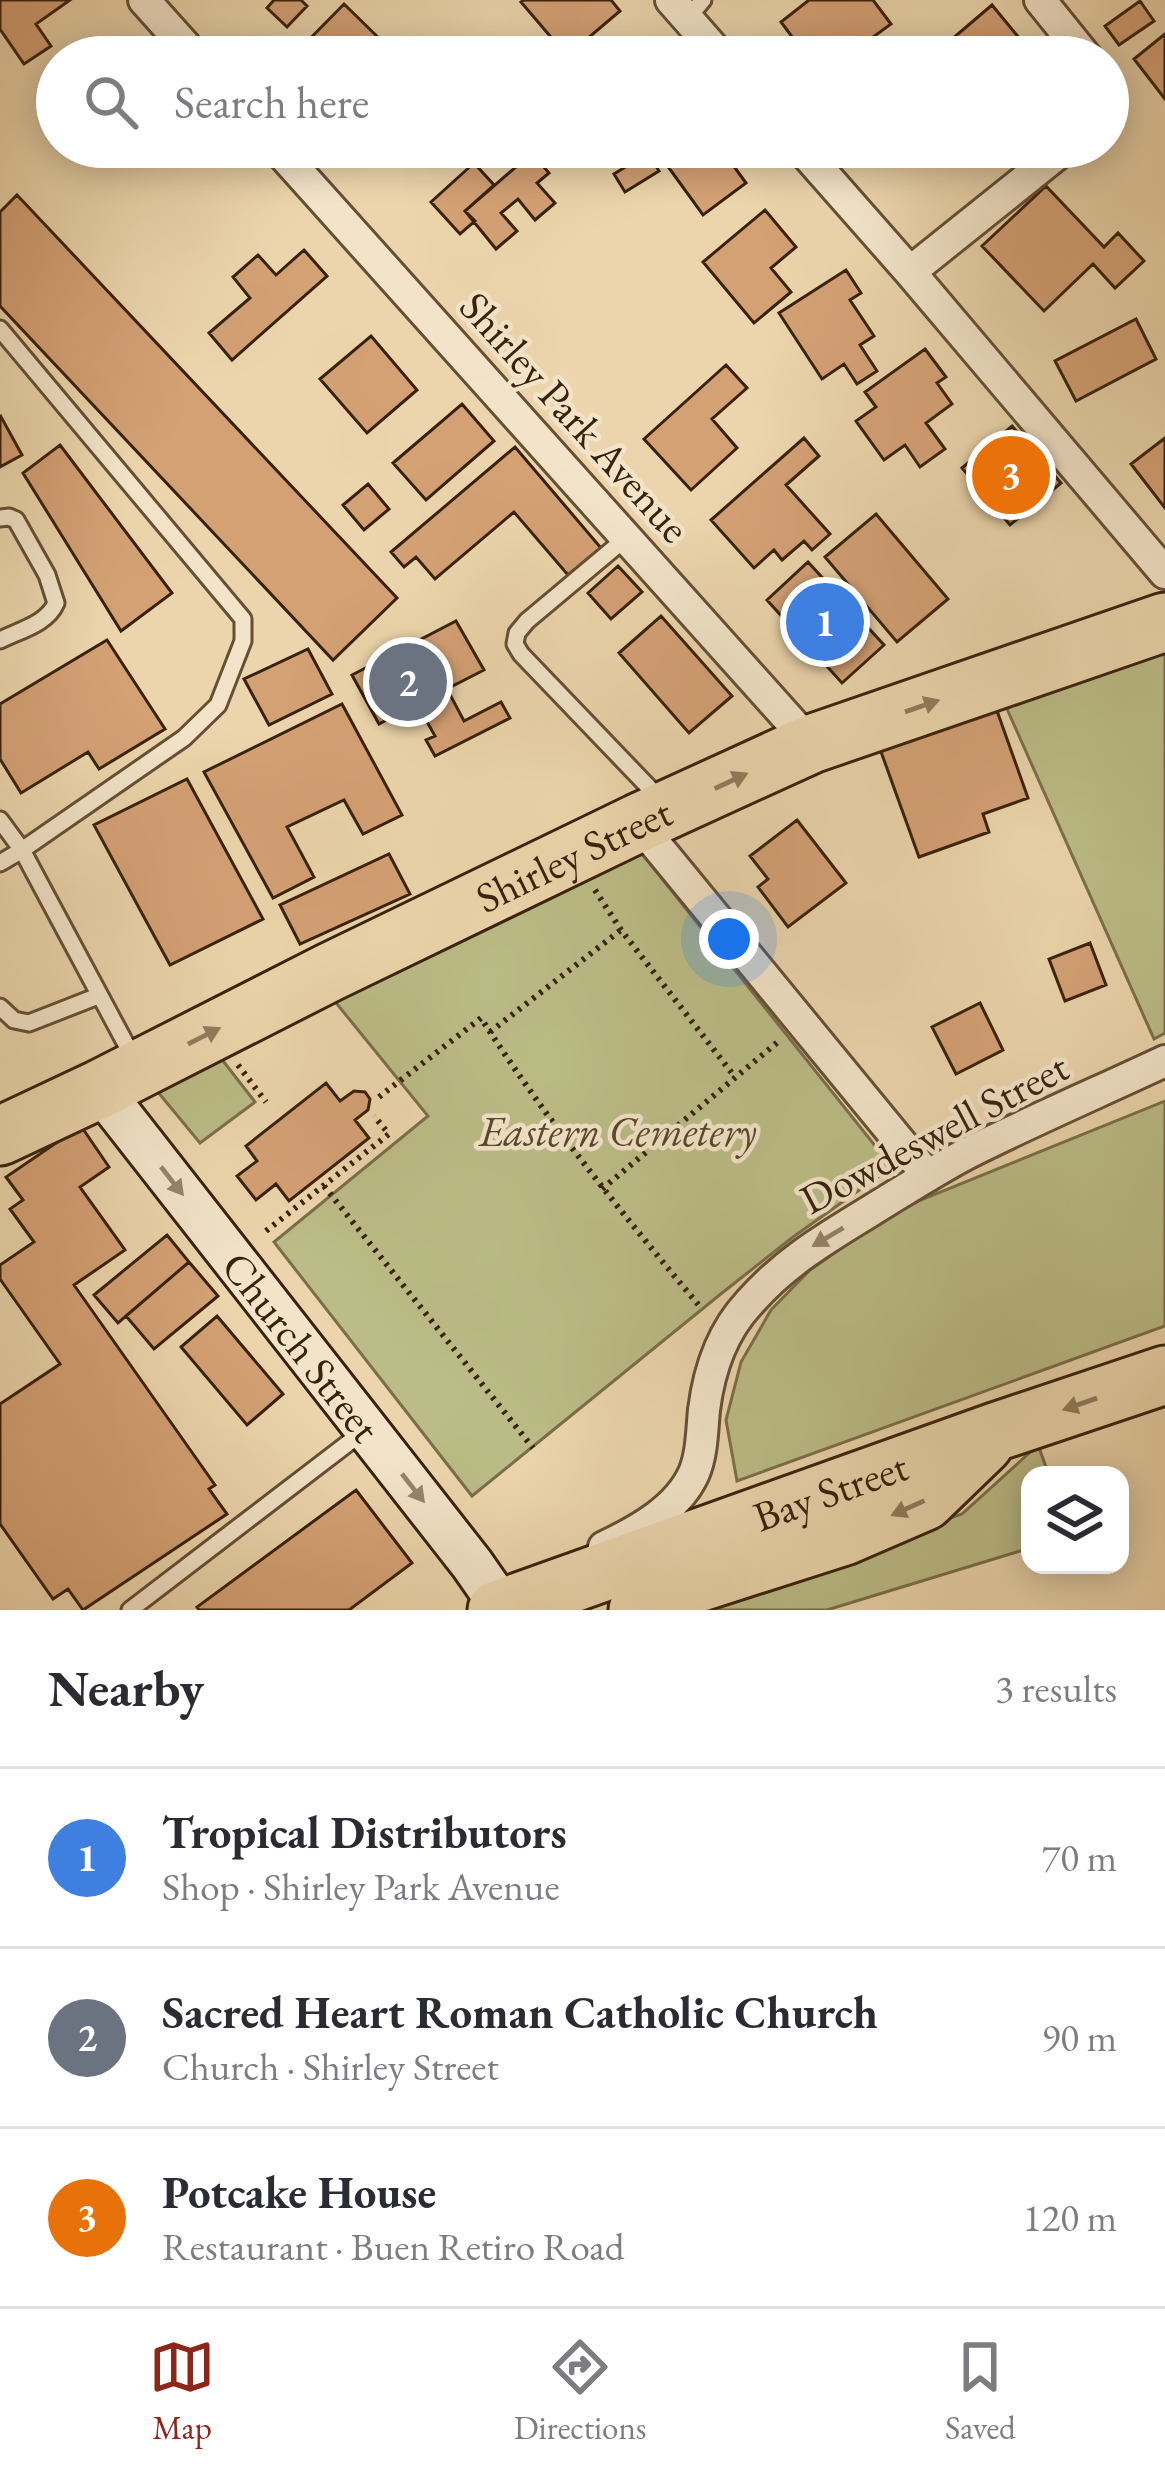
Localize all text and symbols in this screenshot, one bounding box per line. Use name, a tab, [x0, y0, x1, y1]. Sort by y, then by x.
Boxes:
search box	[36, 36, 1129, 168]
icon: search	[78, 69, 144, 135]
text: Search here	[174, 73, 369, 131]
street label: Shirley Park Avenue	[448, 280, 702, 554]
pin: 3	[972, 430, 1050, 520]
pin: 1	[786, 577, 864, 667]
pin: 2	[369, 637, 447, 727]
one-way arrow	[904, 695, 941, 714]
one-way arrow	[714, 770, 749, 790]
street label: Shirley Street	[466, 784, 680, 925]
your location	[699, 909, 759, 969]
one-way arrow	[187, 1027, 222, 1047]
street label: Dowdeswell Street	[791, 1039, 1077, 1227]
park label: Eastern Cemetery	[477, 1104, 757, 1159]
one-way arrow	[159, 1166, 184, 1197]
one-way arrow	[811, 1226, 845, 1247]
street label: Church Street	[210, 1240, 393, 1453]
one-way arrow	[1062, 1396, 1098, 1414]
street label: Bay Street	[746, 1438, 915, 1544]
map controls	[1021, 1466, 1129, 1574]
button: layers	[1021, 1466, 1129, 1574]
one-way arrow	[400, 1473, 425, 1504]
one-way arrow	[890, 1499, 925, 1519]
text: Nearby	[48, 1655, 204, 1721]
text: 3 results	[995, 1663, 1117, 1714]
text: Tropical Distributors	[162, 1803, 567, 1861]
text: 1	[77, 1832, 97, 1883]
text: 70 m	[1041, 1832, 1117, 1883]
text: Shop · Shirley Park Avenue	[162, 1861, 560, 1912]
text: Sacred Heart Roman Catholic Church	[162, 1983, 878, 2041]
text: 2	[77, 2012, 97, 2063]
text: 90 m	[1041, 2012, 1117, 2063]
text: Church · Shirley Street	[162, 2041, 499, 2092]
text: Potcake House	[162, 2163, 436, 2221]
text: 3	[77, 2192, 97, 2243]
text: 120 m	[1023, 2192, 1117, 2243]
text: Restaurant · Buen Retiro Road	[162, 2221, 624, 2272]
tab: Map	[149, 2334, 215, 2449]
tab: Directions	[514, 2334, 647, 2449]
tab: Saved	[945, 2334, 1016, 2449]

